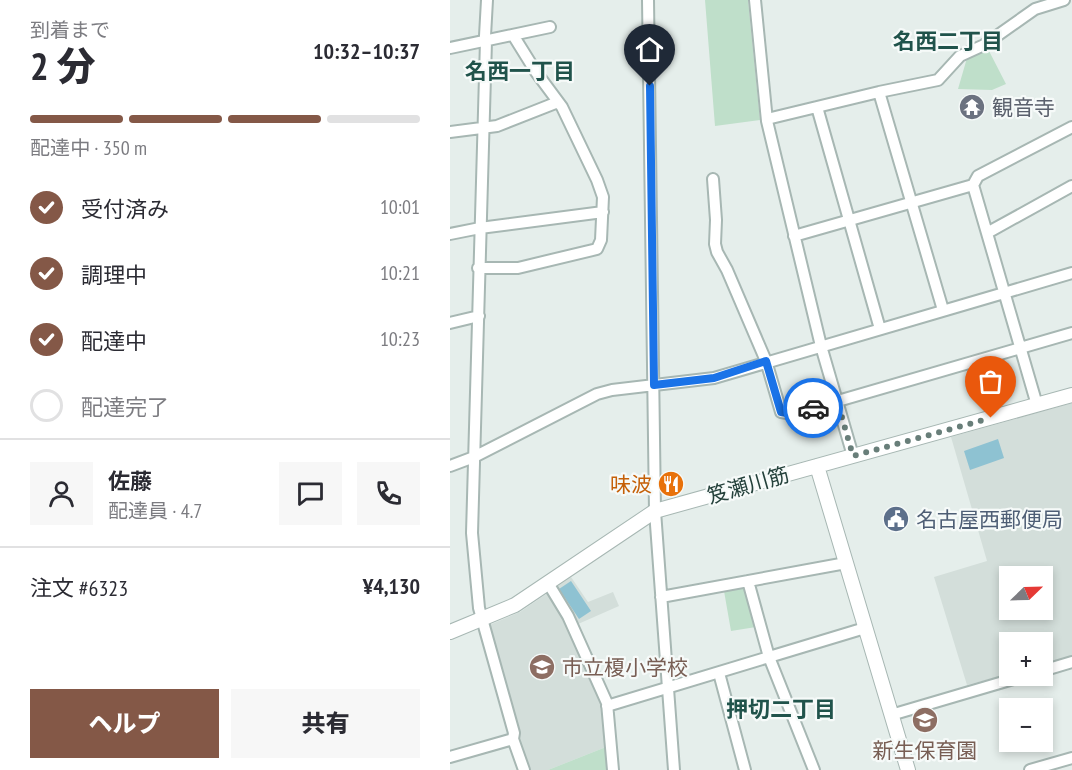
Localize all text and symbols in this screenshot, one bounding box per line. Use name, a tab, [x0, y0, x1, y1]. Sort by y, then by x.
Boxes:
text: 到着まで	[30, 17, 110, 43]
pin	[624, 24, 675, 86]
district label: 名西二丁目	[893, 27, 1003, 55]
icon: home	[633, 33, 666, 66]
text: 10:32–10:37	[313, 37, 420, 65]
text: 2 分	[30, 40, 96, 91]
district label: 名西一丁目	[465, 57, 575, 85]
temple icon: 観音寺	[957, 92, 987, 122]
place label: 観音寺	[992, 94, 1055, 121]
text: 配達中 · 350 m	[30, 135, 147, 161]
icon: check	[30, 191, 63, 224]
text: 10:01	[380, 194, 420, 220]
text: 受付済み	[81, 195, 169, 223]
icon: check	[30, 257, 63, 290]
text: 10:21	[380, 260, 420, 286]
text: 調理中	[81, 261, 147, 289]
icon: check	[30, 323, 63, 356]
text: 10:23	[380, 326, 420, 352]
text: 配達中	[81, 327, 147, 355]
pin	[965, 356, 1016, 418]
icon: bag	[974, 365, 1007, 398]
courier	[783, 378, 843, 438]
icon: car	[797, 392, 830, 425]
text: 配達完了	[81, 393, 169, 421]
street label: 笈瀬川筋	[704, 460, 792, 510]
button: person	[30, 462, 93, 525]
button: chat	[279, 462, 342, 525]
button: phone	[357, 462, 420, 525]
text: 佐藤	[108, 467, 152, 495]
restaurant icon: 味波	[656, 469, 686, 499]
place label: 味波	[610, 471, 652, 498]
text: 配達員 · 4.7	[108, 498, 202, 524]
public building icon: 名古屋西郵便局	[881, 504, 911, 534]
place label: 名古屋西郵便局	[916, 506, 1063, 533]
north arrow	[999, 566, 1053, 620]
map controls	[999, 566, 1053, 752]
text: ¥4,130	[363, 572, 420, 600]
text: 注文 #6323	[30, 574, 128, 602]
button: +	[999, 632, 1053, 686]
school or university icon: 市立榎小学校	[527, 652, 557, 682]
place label: 市立榎小学校	[562, 654, 688, 681]
button: ヘルプ	[30, 689, 219, 758]
button: 共有	[231, 689, 420, 758]
district label: 押切二丁目	[726, 695, 836, 723]
button: −	[999, 698, 1053, 752]
school or university icon: 新生保育園	[910, 705, 940, 735]
place label: 新生保育園	[873, 737, 978, 764]

